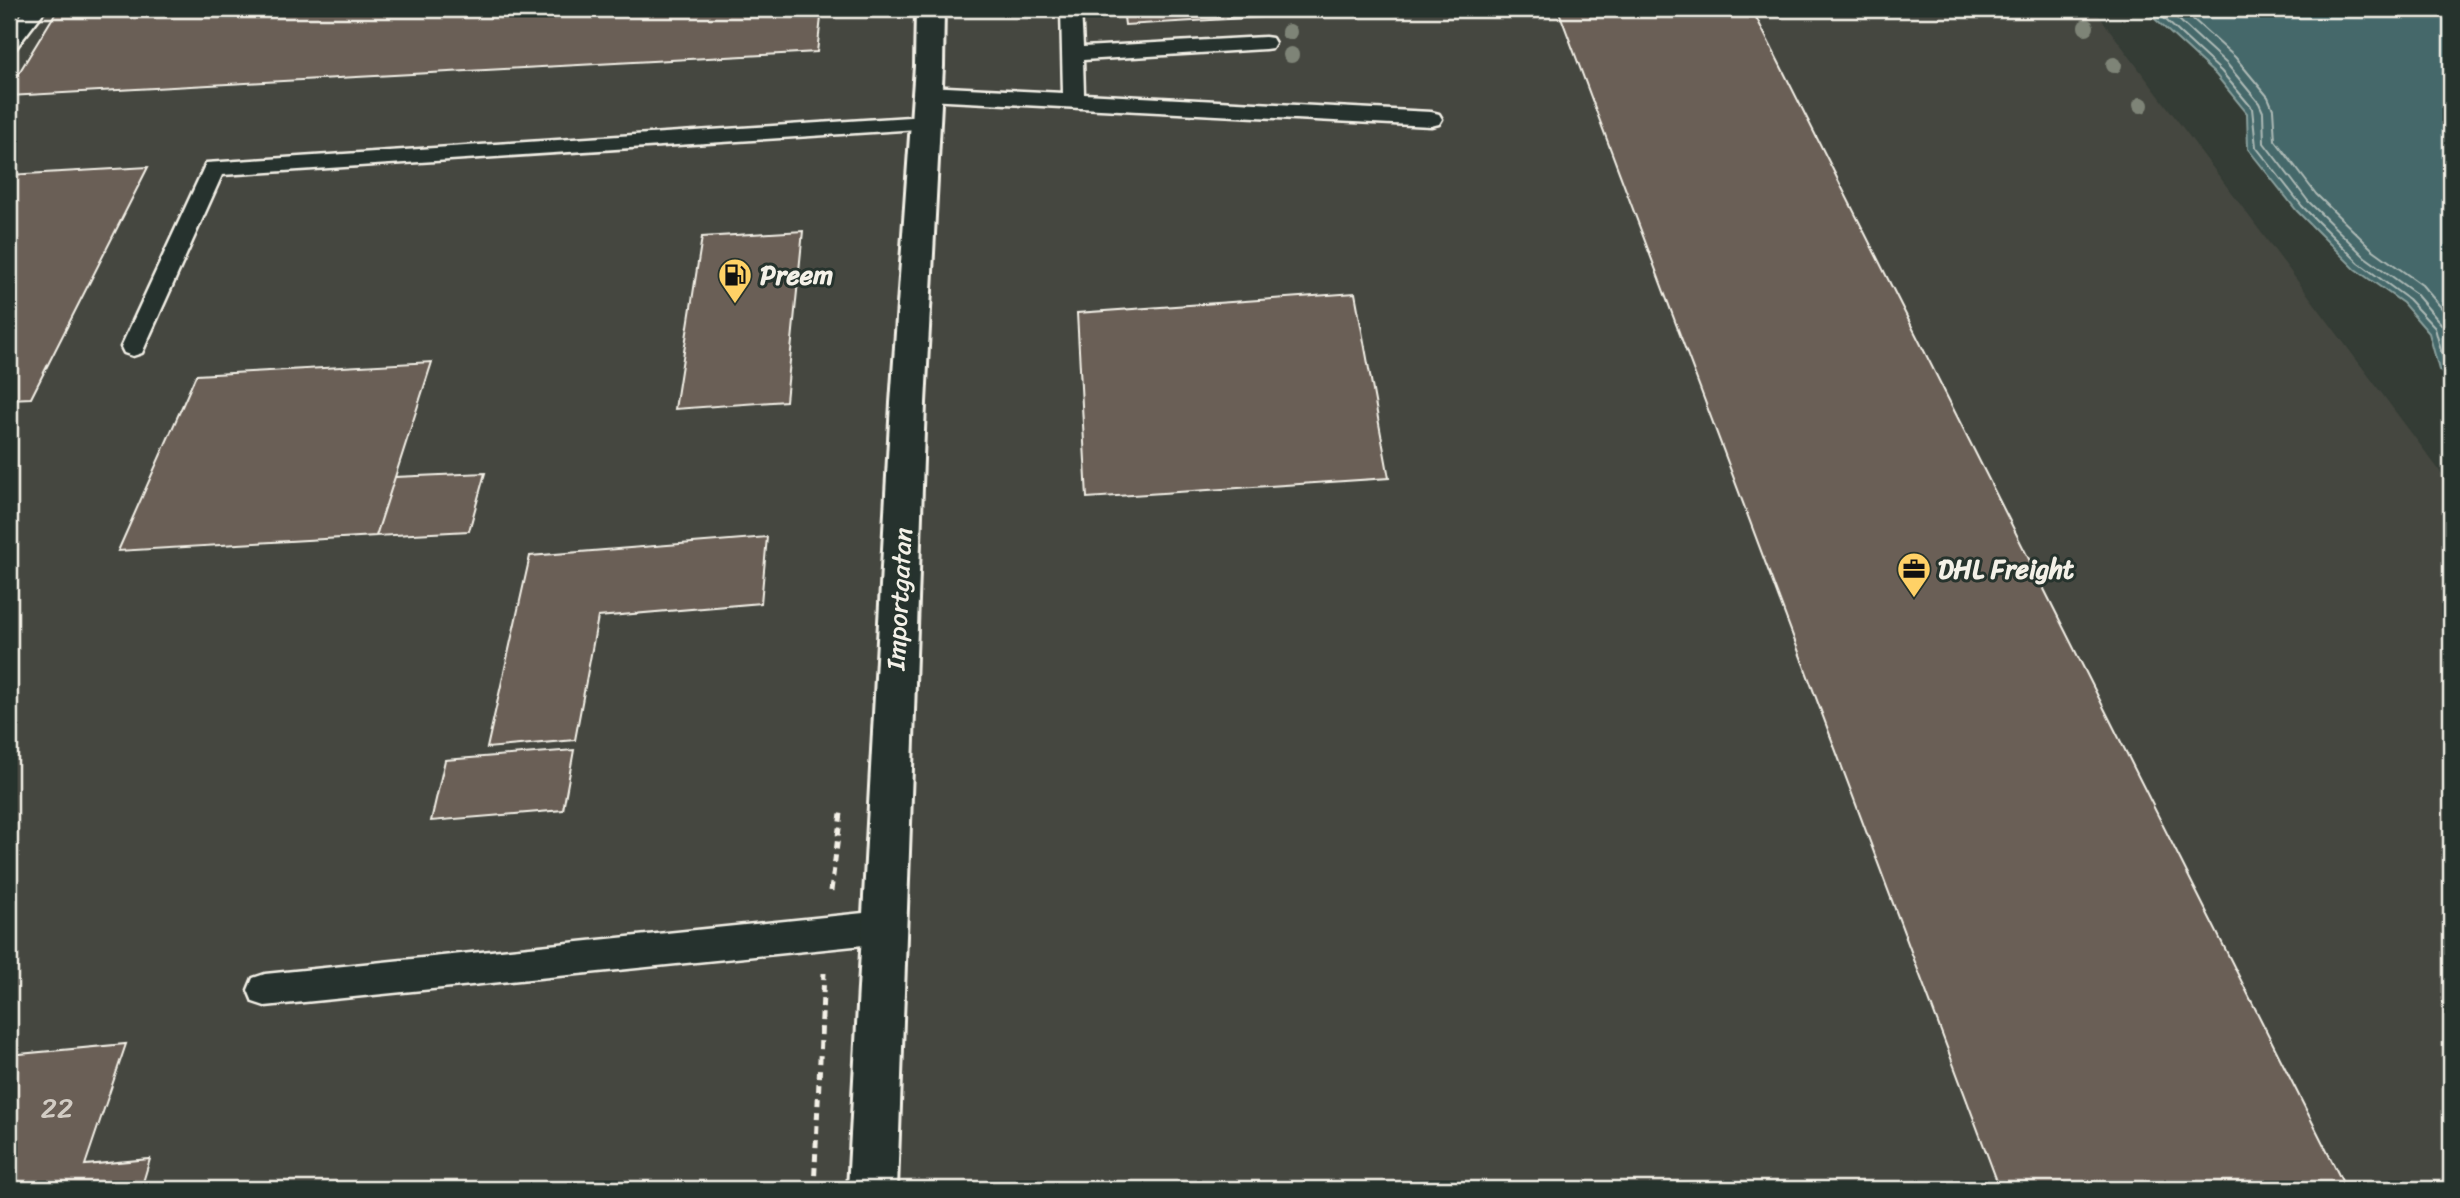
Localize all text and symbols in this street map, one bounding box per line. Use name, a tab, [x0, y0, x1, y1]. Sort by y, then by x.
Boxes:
place label: Preem	[760, 252, 833, 298]
fuel station icon: Preem	[716, 256, 754, 305]
street label: Importgatan	[872, 526, 926, 673]
place label: DHL Freight	[1938, 546, 2075, 592]
office icon: DHL Freight	[1895, 550, 1933, 599]
house number: 22	[41, 1083, 73, 1132]

